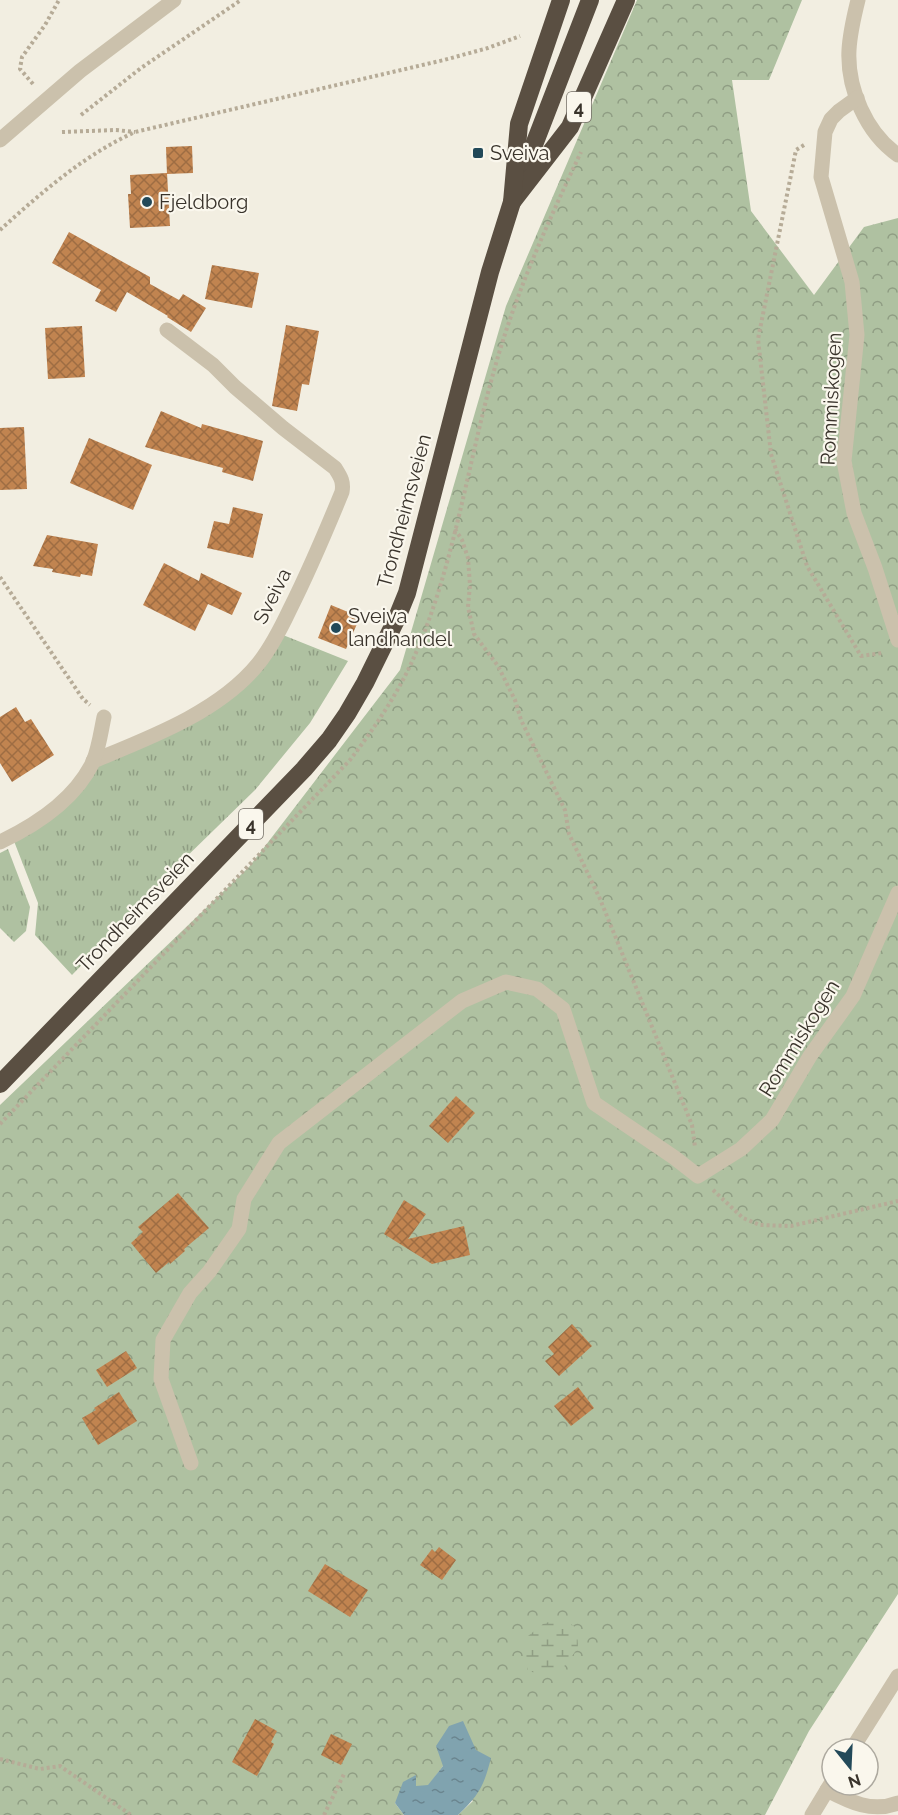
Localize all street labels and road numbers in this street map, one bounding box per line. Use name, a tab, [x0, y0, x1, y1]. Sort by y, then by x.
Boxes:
road number: 4	[567, 92, 591, 122]
street label: Rommiskogen	[816, 332, 846, 466]
street label: Trondheimsveien	[372, 431, 436, 591]
street label: Sveiva	[248, 564, 296, 628]
road number: 4	[239, 809, 263, 839]
street label: Trondheimsveien	[71, 847, 199, 977]
street label: Rommiskogen	[754, 975, 844, 1101]

